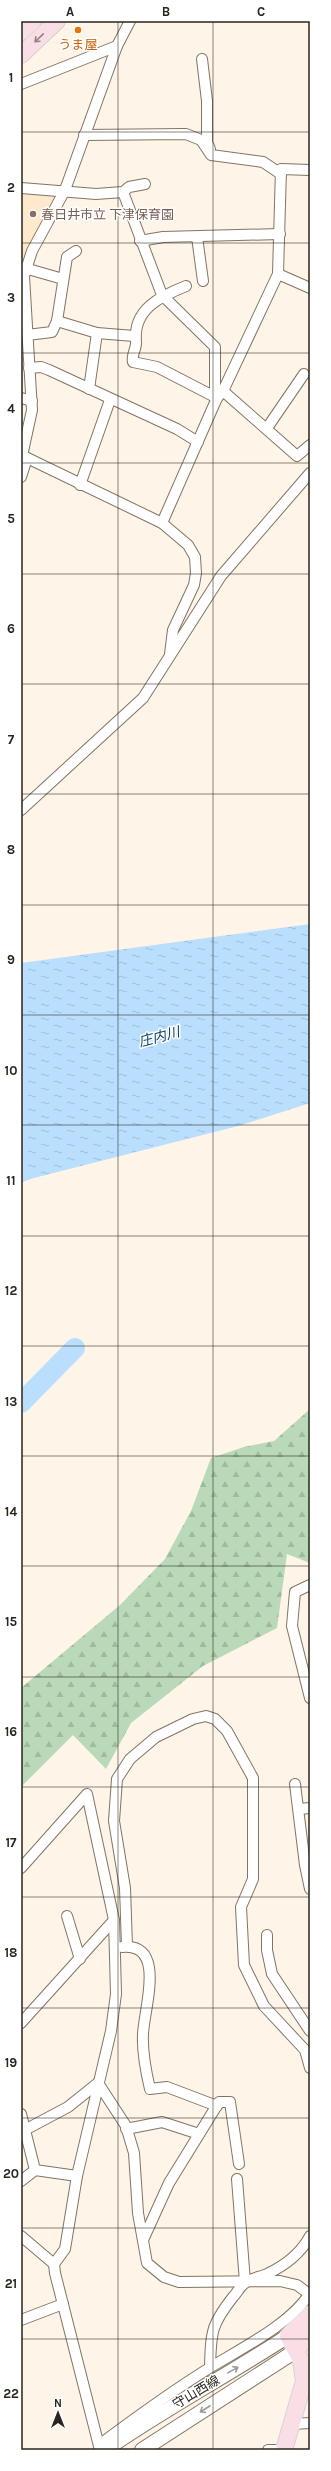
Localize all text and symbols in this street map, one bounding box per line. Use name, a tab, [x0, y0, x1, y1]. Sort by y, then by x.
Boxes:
text: A	[66, 4, 74, 19]
text: B	[162, 4, 170, 19]
text: C	[257, 4, 265, 19]
marker: うま屋	[73, 25, 83, 35]
one-way arrow	[34, 33, 44, 43]
place label: うま屋	[58, 37, 98, 52]
text: 1	[9, 70, 13, 85]
text: 2	[7, 180, 15, 195]
place label: 春日井市立 下津保育園	[41, 207, 174, 222]
marker: 春日井市立 下津保育園	[28, 209, 38, 219]
text: 3	[7, 290, 15, 305]
text: 4	[7, 401, 15, 416]
text: 5	[7, 511, 15, 526]
text: 6	[7, 621, 15, 636]
text: 7	[8, 732, 15, 747]
text: 8	[7, 842, 15, 857]
text: 9	[7, 952, 15, 967]
water label: 庄内川	[137, 1023, 183, 1051]
text: 10	[5, 1063, 17, 1078]
text: 11	[6, 1173, 16, 1188]
text: 12	[5, 1283, 17, 1298]
text: 13	[5, 1394, 17, 1409]
text: 14	[5, 1504, 17, 1519]
text: 15	[5, 1614, 18, 1629]
text: 16	[5, 1724, 17, 1739]
text: 17	[5, 1835, 17, 1850]
text: 18	[4, 1945, 18, 1960]
text: 19	[5, 2055, 17, 2070]
text: 20	[3, 2166, 19, 2181]
text: 21	[5, 2276, 17, 2291]
one-way arrow	[227, 2365, 239, 2373]
street label: 守山西線	[170, 2372, 222, 2412]
text: 22	[3, 2386, 19, 2401]
north arrow	[38, 2393, 78, 2433]
text: N	[54, 2397, 62, 2410]
one-way arrow	[200, 2405, 211, 2413]

